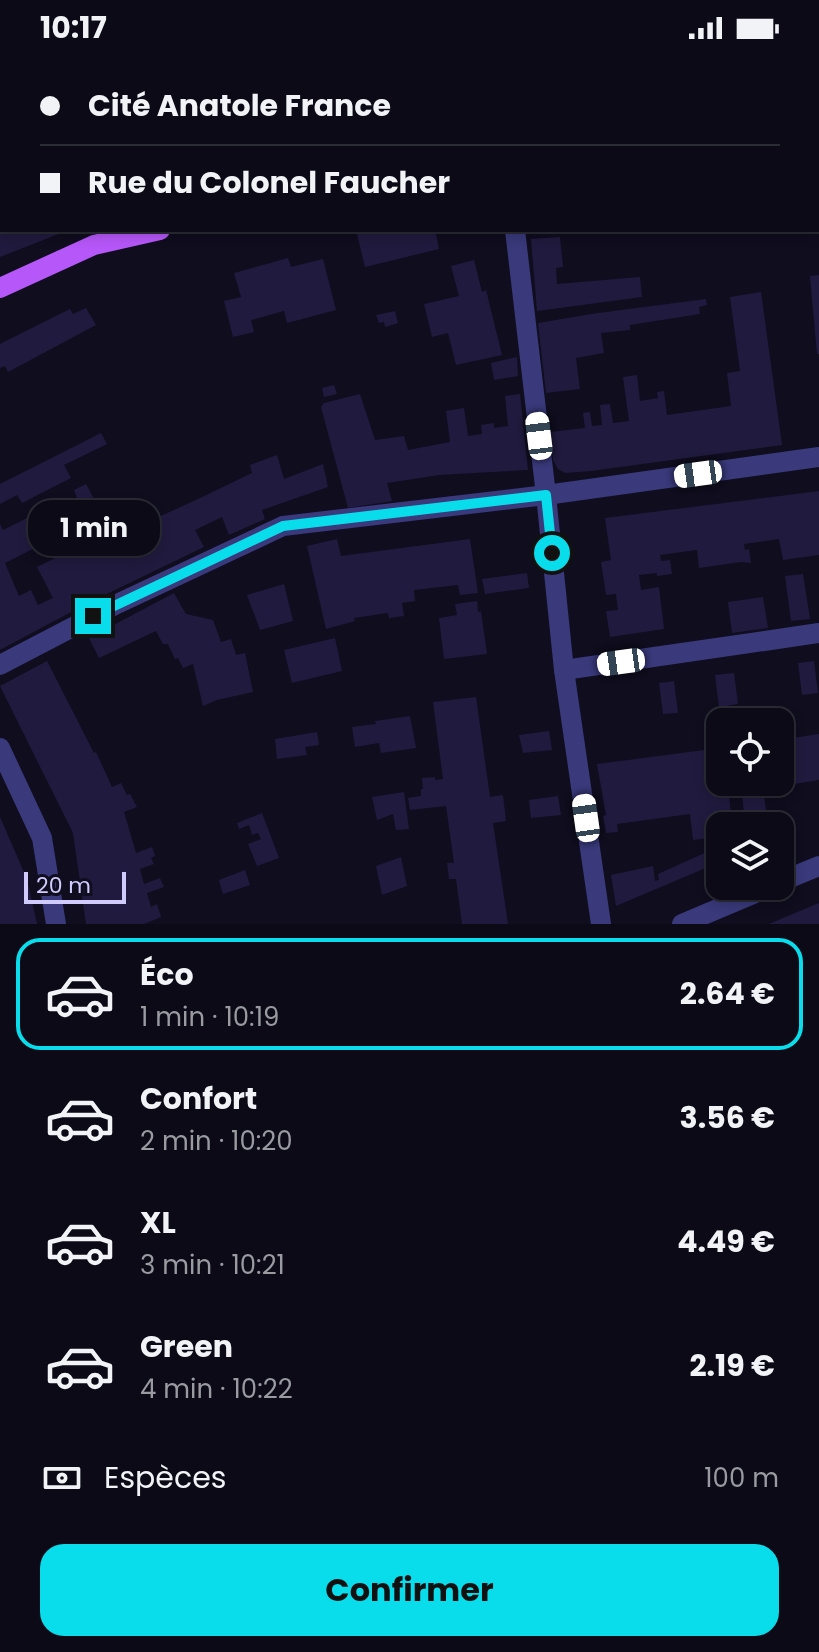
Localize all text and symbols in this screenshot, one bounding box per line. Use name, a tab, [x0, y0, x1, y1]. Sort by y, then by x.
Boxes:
text: 10:17	[40, 6, 107, 49]
text: Cité Anatole France	[88, 84, 391, 127]
text: Rue du Colonel Faucher	[88, 161, 450, 204]
car	[524, 411, 554, 461]
car	[673, 459, 723, 489]
callout: 1 min	[27, 500, 159, 556]
text: 1 min	[60, 510, 128, 546]
route start	[534, 535, 570, 571]
route end	[75, 598, 111, 634]
car	[596, 647, 646, 677]
map controls	[706, 708, 794, 900]
button: locate	[706, 708, 794, 796]
car	[571, 793, 601, 843]
button: layers	[706, 812, 794, 900]
scale bar	[24, 868, 126, 904]
text: 20 m	[36, 870, 91, 901]
text: Éco	[140, 953, 194, 996]
icon: car	[44, 958, 116, 1030]
text: 2.64 €	[680, 972, 775, 1015]
text: 1 min · 10:19	[140, 999, 279, 1035]
text: Confort	[140, 1077, 257, 1120]
icon: car	[44, 1082, 116, 1154]
text: 3.56 €	[680, 1096, 775, 1139]
text: 2 min · 10:20	[140, 1123, 293, 1159]
text: XL	[140, 1201, 176, 1244]
icon: car	[44, 1206, 116, 1278]
text: 4.49 €	[677, 1220, 775, 1263]
text: 3 min · 10:21	[140, 1247, 285, 1283]
text: Green	[140, 1325, 233, 1368]
icon: car	[44, 1330, 116, 1402]
text: 2.19 €	[689, 1344, 775, 1387]
text: 4 min · 10:22	[140, 1371, 293, 1407]
icon: cash	[40, 1456, 84, 1500]
text: Espèces	[104, 1456, 226, 1499]
text: 100 m	[704, 1460, 779, 1496]
button: Confirmer	[40, 1544, 779, 1636]

